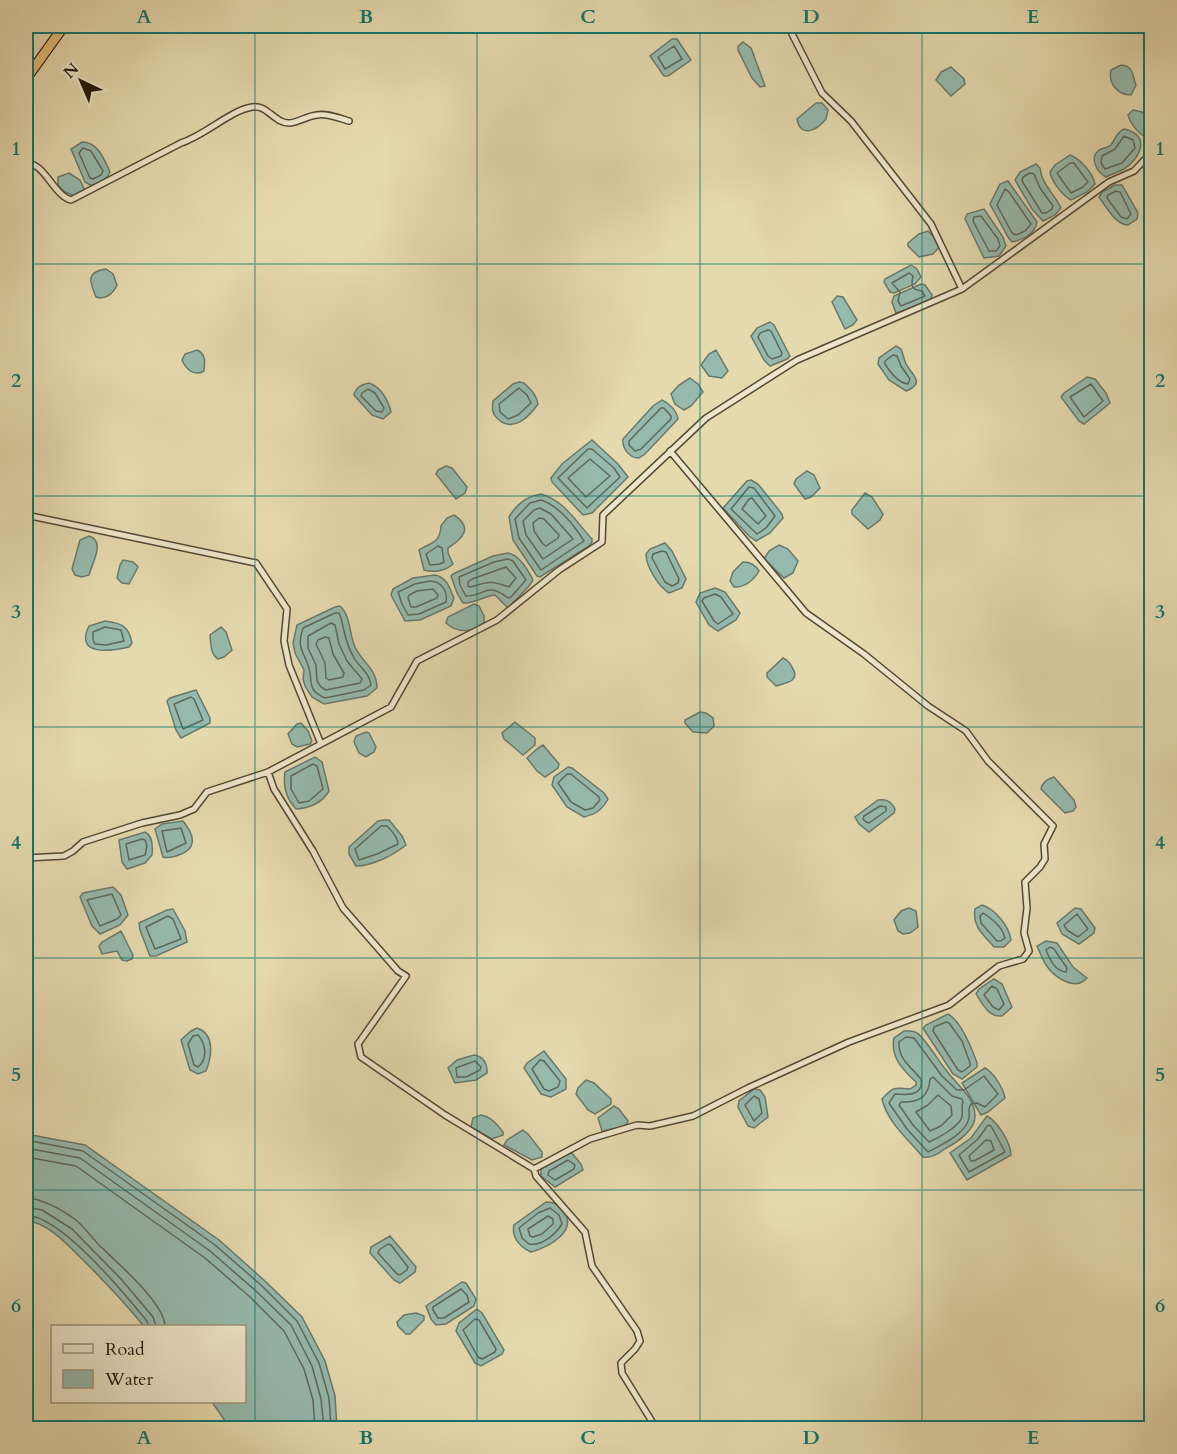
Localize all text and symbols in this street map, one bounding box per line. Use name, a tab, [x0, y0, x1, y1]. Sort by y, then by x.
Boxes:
text: A	[136, 3, 152, 30]
text: B	[359, 3, 373, 30]
text: C	[580, 3, 596, 30]
text: D	[802, 3, 820, 30]
text: E	[1027, 3, 1039, 30]
north arrow	[51, 51, 111, 111]
text: N	[59, 58, 84, 84]
text: 1	[11, 135, 21, 162]
text: 1	[1155, 135, 1165, 162]
text: 2	[11, 367, 21, 394]
text: 2	[1155, 367, 1165, 394]
text: 3	[11, 598, 21, 625]
text: 3	[1155, 598, 1165, 625]
text: 4	[11, 829, 21, 856]
text: 4	[1155, 829, 1165, 856]
text: 5	[11, 1061, 21, 1088]
text: 5	[1155, 1061, 1165, 1088]
text: 6	[11, 1292, 21, 1319]
text: 6	[1155, 1292, 1165, 1319]
legend	[51, 1325, 246, 1403]
text: Road	[105, 1337, 145, 1362]
text: Water	[104, 1367, 154, 1392]
text: A	[136, 1424, 152, 1451]
text: B	[359, 1424, 373, 1451]
text: C	[580, 1424, 596, 1451]
text: D	[802, 1424, 820, 1451]
text: E	[1027, 1424, 1039, 1451]

